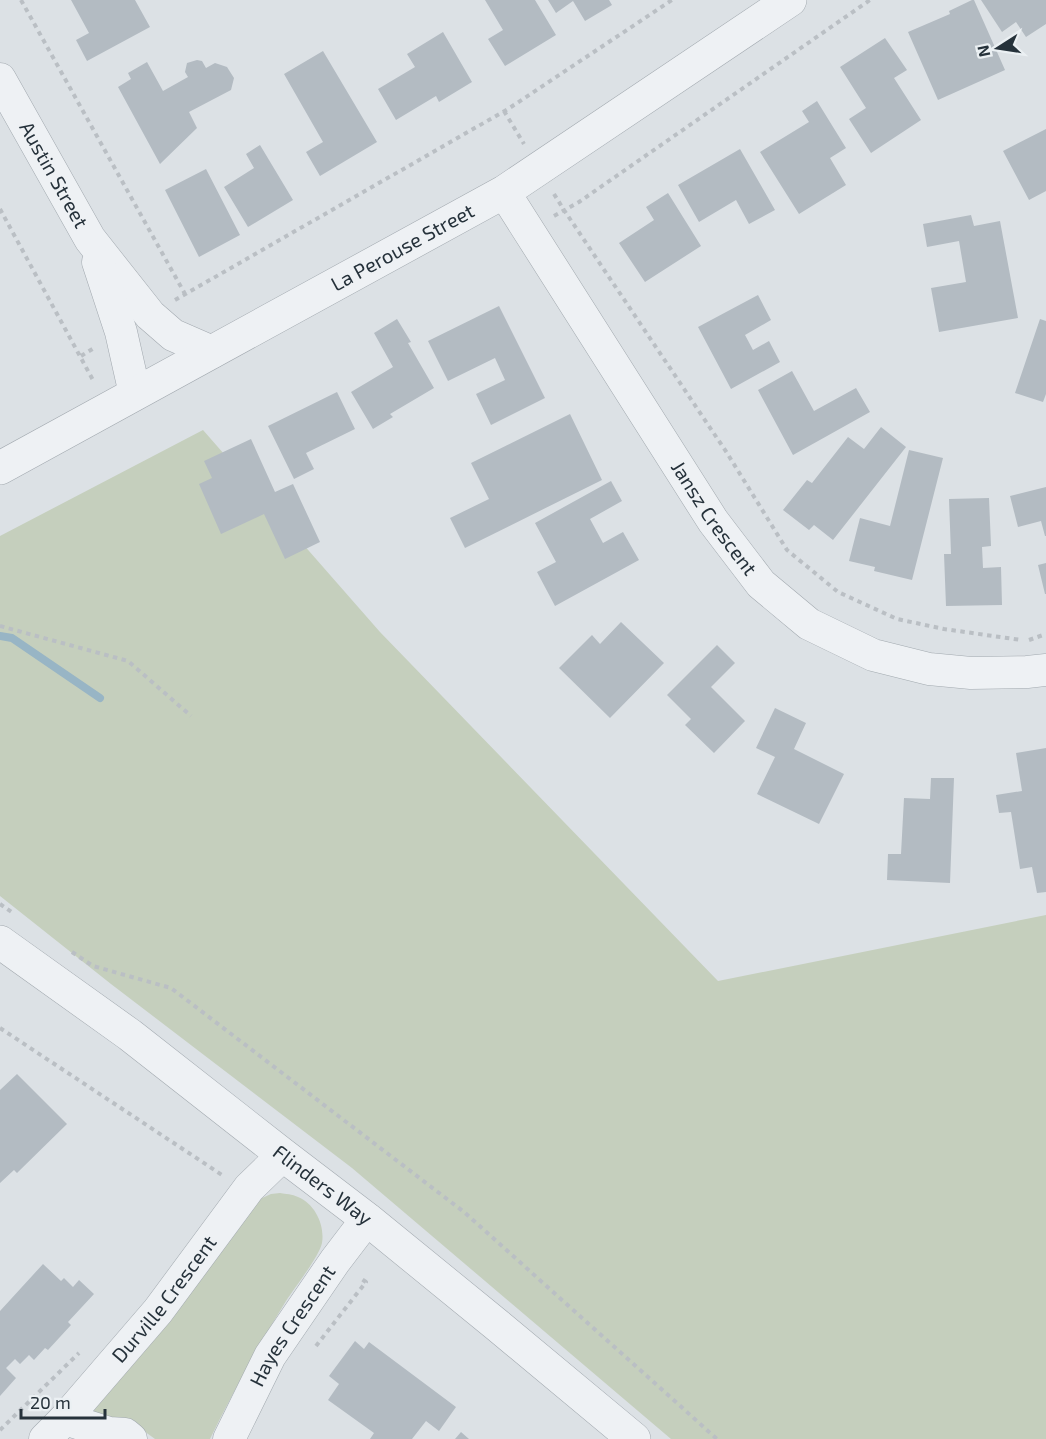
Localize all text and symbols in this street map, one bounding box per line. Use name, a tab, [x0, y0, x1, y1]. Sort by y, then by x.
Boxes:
north arrow	[968, 18, 1028, 78]
text: N	[972, 44, 993, 59]
street label: Austin Street	[15, 117, 94, 232]
street label: La Perouse Street	[326, 198, 478, 296]
street label: Jansz Crescent	[667, 456, 763, 580]
street label: Flinders Way	[269, 1139, 378, 1230]
street label: Durville Crescent	[106, 1230, 221, 1367]
street label: Hayes Crescent	[244, 1260, 340, 1390]
scale bar	[21, 1382, 105, 1420]
text: 20 m	[30, 1391, 71, 1413]

